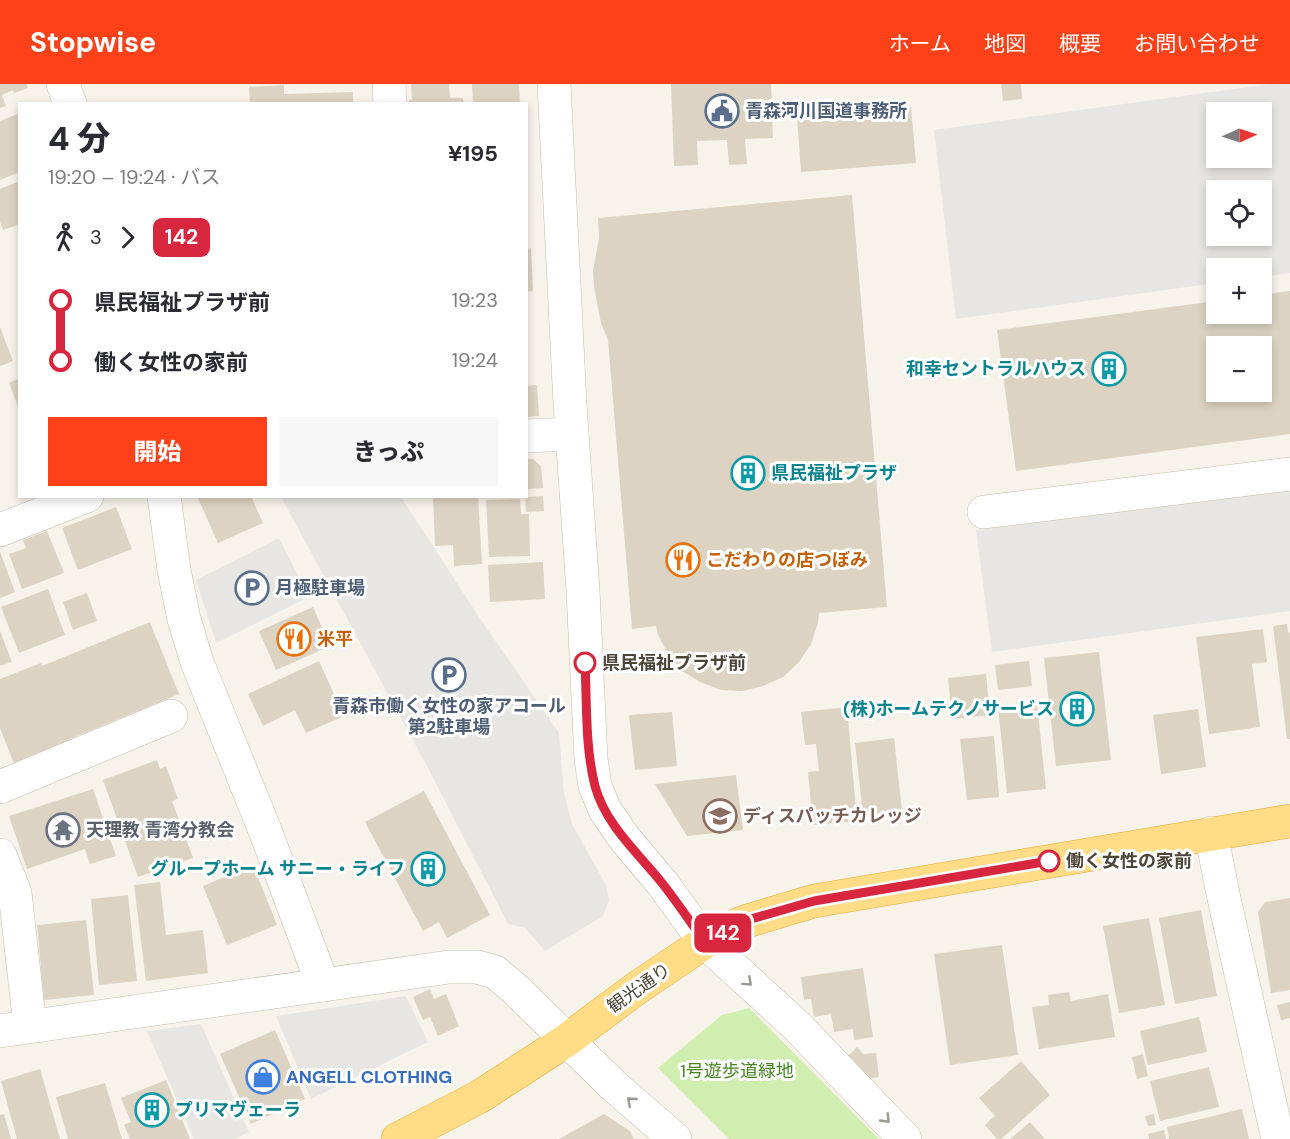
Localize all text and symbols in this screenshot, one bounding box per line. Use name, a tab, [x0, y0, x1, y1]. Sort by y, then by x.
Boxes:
text: Stopwise	[30, 24, 156, 61]
text: ホーム	[889, 30, 951, 58]
text: 地図	[984, 30, 1026, 58]
text: 概要	[1059, 30, 1101, 58]
text: お問い合わせ	[1134, 30, 1260, 58]
public building icon: 青森河川国道事務所	[704, 93, 740, 129]
place label: 青森河川国道事務所	[745, 99, 907, 123]
north arrow	[1206, 102, 1272, 168]
map controls	[1206, 102, 1272, 402]
text: 4 分	[48, 117, 110, 160]
text: ¥195	[448, 139, 498, 168]
text: 19:20 – 19:24 · バス	[48, 164, 221, 190]
button: locate	[1206, 180, 1272, 246]
icon: walk	[48, 221, 81, 254]
icon: forward	[111, 221, 144, 254]
text: 142	[165, 223, 198, 251]
text: 3	[90, 224, 102, 250]
button: +	[1206, 258, 1272, 324]
text: 19:23	[452, 287, 498, 313]
text: 県民福祉プラザ前	[94, 288, 270, 317]
button: −	[1206, 336, 1272, 402]
text: 19:24	[452, 347, 498, 373]
text: 働く女性の家前	[94, 348, 248, 377]
building icon: 和幸セントラルハウス	[1091, 351, 1127, 387]
place label: 和幸セントラルハウス	[906, 357, 1086, 381]
button: 開始	[48, 417, 267, 486]
button: きっぷ	[279, 417, 498, 486]
building icon: 県民福祉プラザ	[730, 455, 766, 491]
place label: 県民福祉プラザ	[771, 461, 897, 485]
restaurant icon: こだわりの店つぼみ	[665, 542, 701, 578]
place label: こだわりの店つぼみ	[706, 548, 868, 572]
parking icon: 月極駐車場	[234, 570, 270, 606]
place label: 月極駐車場	[275, 576, 365, 600]
restaurant icon: 米平	[276, 621, 312, 657]
place label: 米平	[317, 627, 353, 651]
place label: 県民福祉プラザ前	[602, 651, 746, 675]
marker: 県民福祉プラザ前	[574, 652, 596, 674]
parking icon: 青森市働く女性の家アコール 第2駐車場	[431, 657, 467, 693]
building icon: (株)ホームテクノサービス	[1059, 691, 1095, 727]
place label: 青森市働く女性の家アコール 第2駐車場	[332, 694, 566, 739]
place label: (株)ホームテクノサービス	[843, 697, 1054, 721]
school or university icon: ディスパッチカレッジ	[702, 798, 738, 834]
place label: ディスパッチカレッジ	[743, 804, 922, 828]
temple icon: 天理教 青湾分教会	[45, 812, 81, 848]
place label: 天理教 青湾分教会	[86, 818, 234, 842]
place label: 働く女性の家前	[1066, 849, 1192, 873]
marker: 働く女性の家前	[1038, 850, 1060, 872]
building icon: グループホーム サニー・ライフ	[410, 851, 446, 887]
place label: グループホーム サニー・ライフ	[150, 857, 405, 881]
line badge: 142	[688, 914, 758, 952]
text: 142	[706, 919, 740, 947]
street label: 観光通り	[603, 958, 675, 1018]
one-way arrow	[741, 975, 752, 986]
shop icon: ANGELL CLOTHING	[245, 1059, 281, 1095]
park label: 1号遊歩道緑地	[680, 1059, 794, 1083]
place label: ANGELL CLOTHING	[286, 1065, 452, 1089]
building icon: プリマヴェーラ	[134, 1092, 170, 1128]
one-way arrow	[627, 1097, 638, 1108]
place label: プリマヴェーラ	[175, 1098, 301, 1122]
one-way arrow	[879, 1112, 890, 1123]

